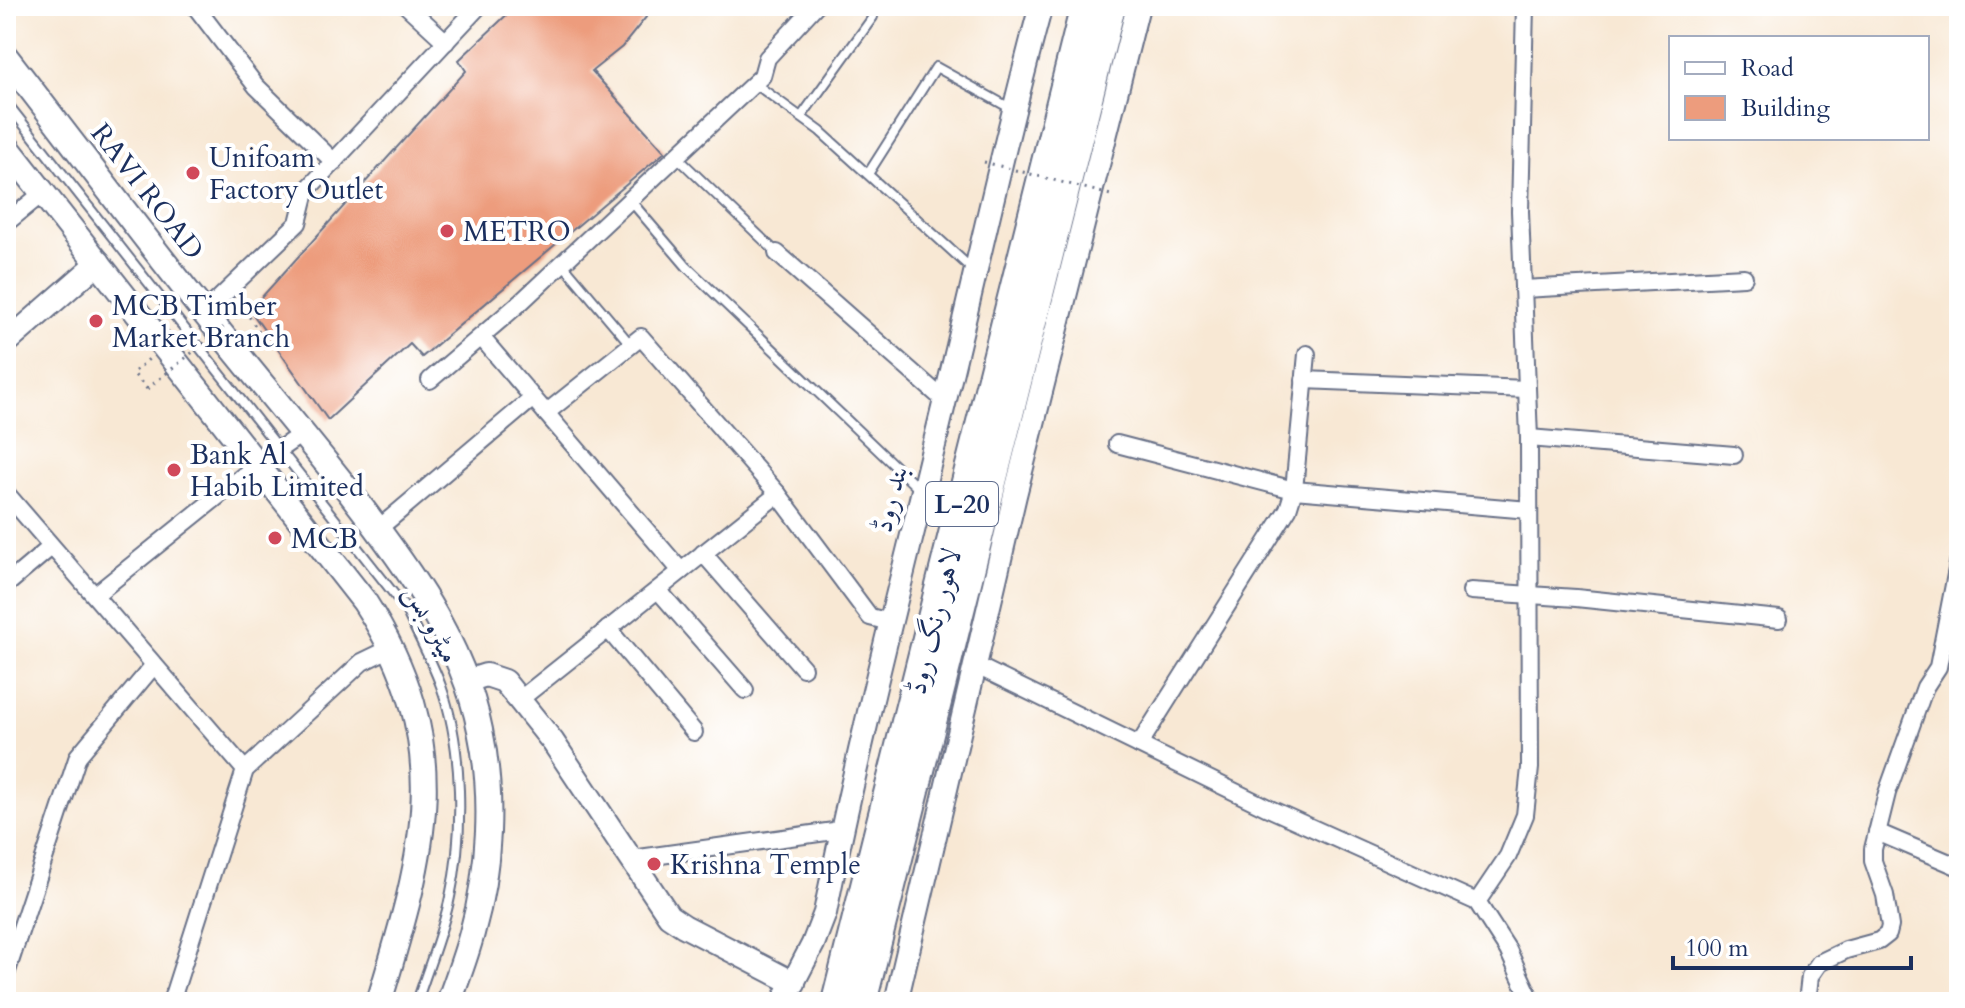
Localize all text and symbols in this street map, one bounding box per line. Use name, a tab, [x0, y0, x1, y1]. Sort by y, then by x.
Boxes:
legend	[1669, 36, 1929, 140]
text: Road	[1741, 52, 1794, 85]
text: Building	[1741, 92, 1831, 125]
street label: RAVI ROAD	[82, 116, 212, 268]
place label: Unifoam Factory Outlet	[209, 139, 384, 209]
marker: Unifoam Factory Outlet	[184, 164, 202, 182]
place label: METRO	[463, 213, 571, 251]
marker: METRO	[438, 222, 456, 240]
place label: MCB Timber Market Branch	[112, 287, 290, 357]
marker: MCB Timber Market Branch	[87, 312, 105, 330]
place label: Bank Al Habib Limited	[190, 436, 364, 506]
marker: Bank Al Habib Limited	[165, 461, 183, 479]
street label: بند روڈ	[863, 462, 917, 536]
road number: L-20	[926, 482, 998, 526]
place label: MCB	[291, 520, 358, 558]
marker: MCB	[266, 529, 284, 547]
street label: لاہور رنگ روڈ	[897, 544, 971, 698]
street label: میٹرو بس	[395, 577, 469, 670]
place label: Krishna Temple	[670, 846, 861, 884]
marker: Krishna Temple	[645, 855, 663, 873]
scale bar	[1673, 920, 1911, 970]
text: 100 m	[1685, 932, 1749, 965]

